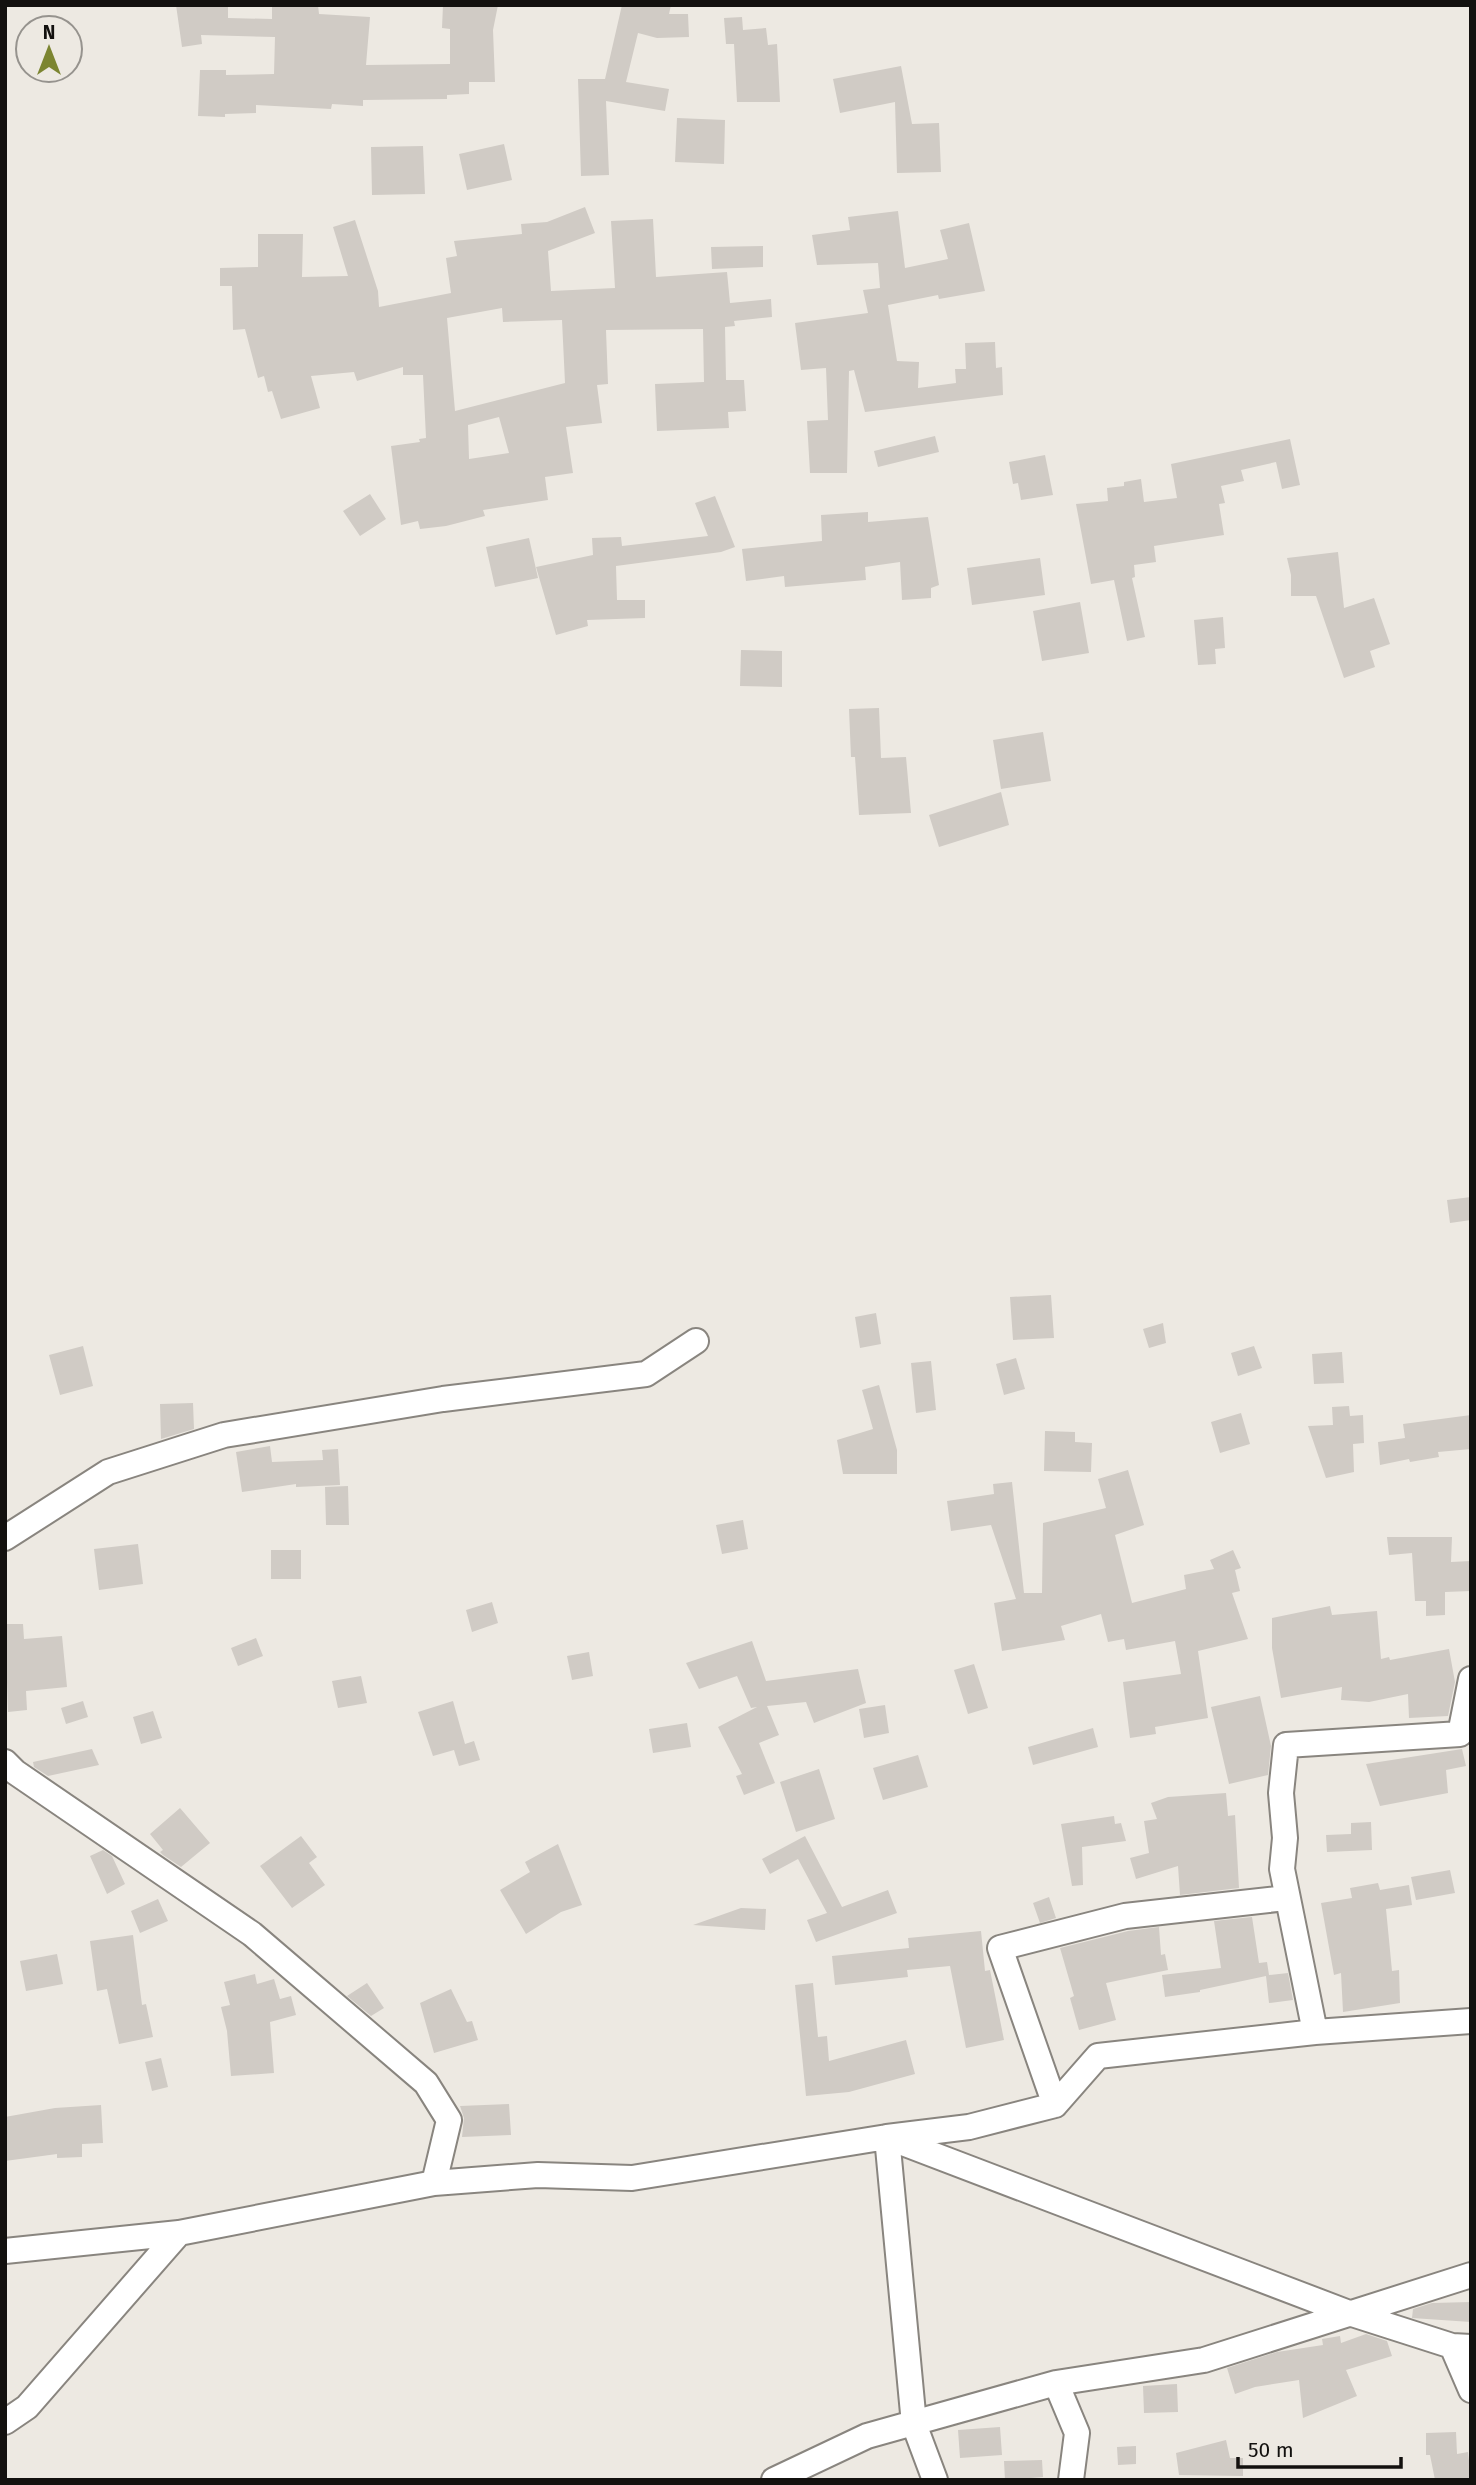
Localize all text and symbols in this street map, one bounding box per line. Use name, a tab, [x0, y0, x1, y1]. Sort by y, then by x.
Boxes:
north arrow	[14, 14, 84, 84]
text: N	[43, 21, 55, 44]
scale bar	[1238, 2426, 1401, 2470]
text: 50 m	[1248, 2437, 1294, 2463]

